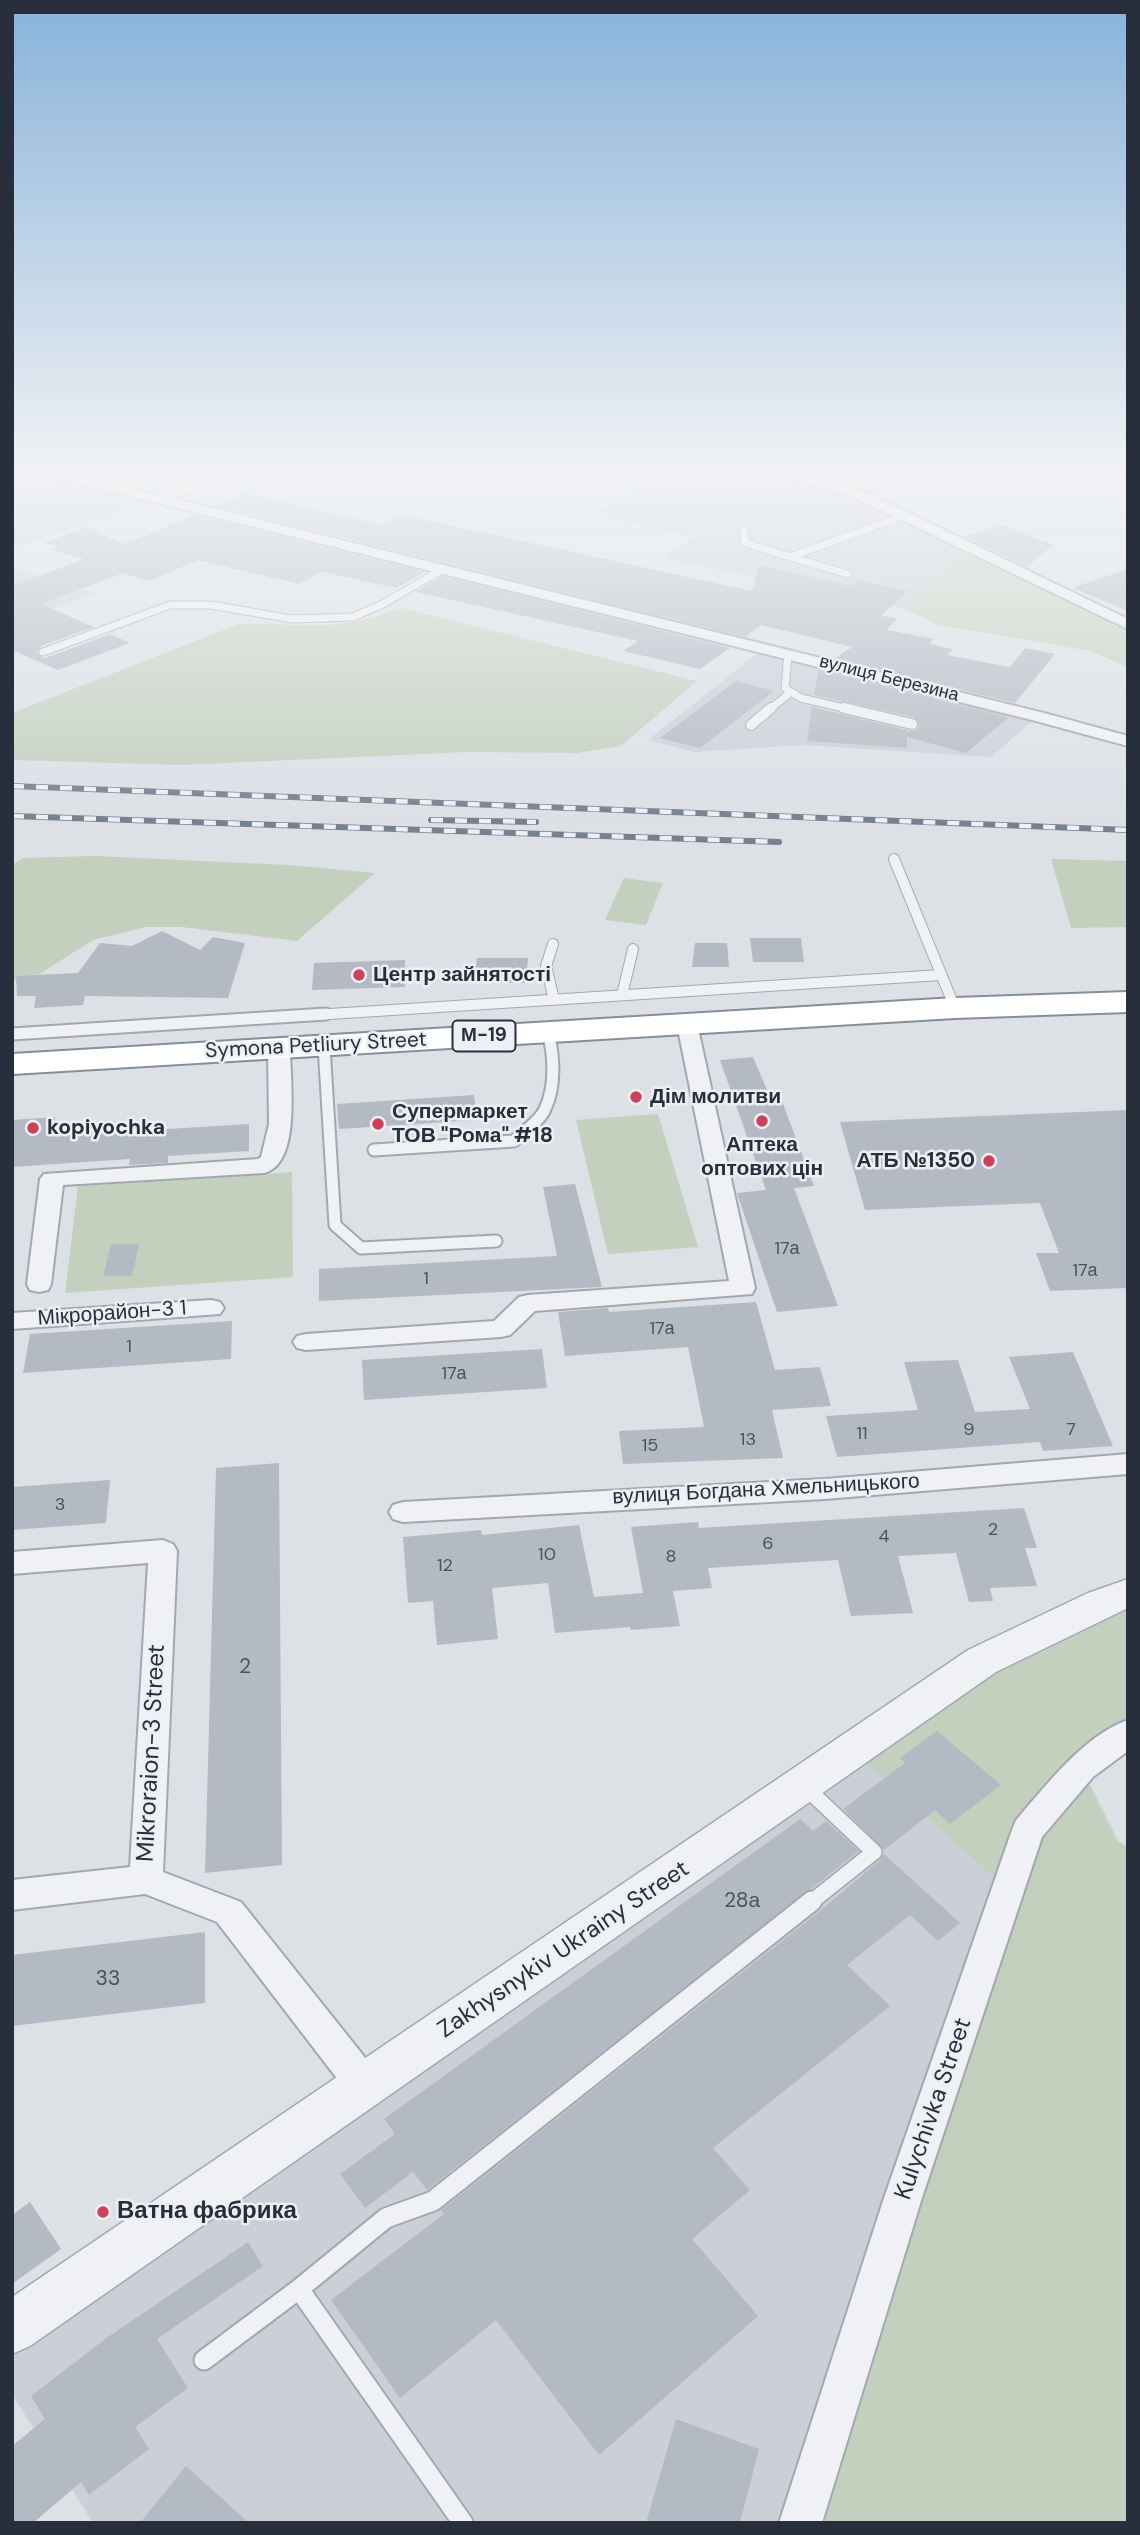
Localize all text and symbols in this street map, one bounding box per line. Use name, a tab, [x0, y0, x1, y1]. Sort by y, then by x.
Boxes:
street label: вулиця Березина	[817, 651, 961, 707]
place label: Центр зайнятості	[373, 962, 551, 988]
marker: Центр зайнятості	[351, 967, 367, 983]
road number: М-19	[452, 1020, 516, 1052]
street label: Symona Petliury Street	[205, 1028, 427, 1064]
place label: Дім молитви	[650, 1084, 781, 1110]
marker: Дім молитви	[628, 1089, 644, 1105]
place label: Супермаркет ТОВ "Рома" #18	[392, 1099, 553, 1149]
marker: Аптека оптових цін	[754, 1113, 770, 1129]
place label: kopiyochka	[47, 1115, 165, 1141]
marker: Супермаркет ТОВ "Рома" #18	[370, 1116, 386, 1132]
marker: kopiyochka	[25, 1120, 41, 1136]
place label: Аптека оптових цін	[701, 1132, 823, 1182]
place label: АТБ №1350	[856, 1148, 975, 1174]
marker: АТБ №1350	[981, 1153, 997, 1169]
house number: 17а	[774, 1238, 800, 1260]
house number: 17а	[1072, 1260, 1098, 1282]
house number: 1	[423, 1268, 429, 1290]
street label: Мікрорайон-3 1	[37, 1296, 187, 1332]
house number: 17а	[649, 1318, 675, 1340]
house number: 1	[126, 1336, 132, 1358]
house number: 17а	[441, 1363, 467, 1385]
house number: 9	[963, 1419, 975, 1441]
house number: 7	[1066, 1419, 1076, 1441]
house number: 11	[856, 1423, 868, 1445]
house number: 13	[740, 1429, 756, 1451]
house number: 15	[642, 1435, 658, 1457]
street label: вулиця Богдана Хмельницького	[612, 1469, 920, 1511]
house number: 3	[55, 1494, 65, 1516]
house number: 2	[988, 1519, 998, 1541]
house number: 4	[879, 1526, 889, 1548]
house number: 6	[762, 1533, 774, 1555]
house number: 10	[538, 1544, 556, 1566]
house number: 8	[666, 1546, 676, 1568]
house number: 12	[437, 1555, 453, 1577]
street label: Mikroraion-3 Street	[132, 1643, 172, 1863]
house number: 2	[239, 1654, 251, 1680]
street label: Zakhysnykiv Ukrainy Street	[433, 1855, 695, 2045]
house number: 28а	[724, 1888, 760, 1914]
house number: 33	[96, 1966, 120, 1992]
street label: Kulychivka Street	[889, 2014, 979, 2204]
place label: Ватна фабрика	[117, 2198, 297, 2226]
marker: Ватна фабрика	[95, 2204, 111, 2220]

